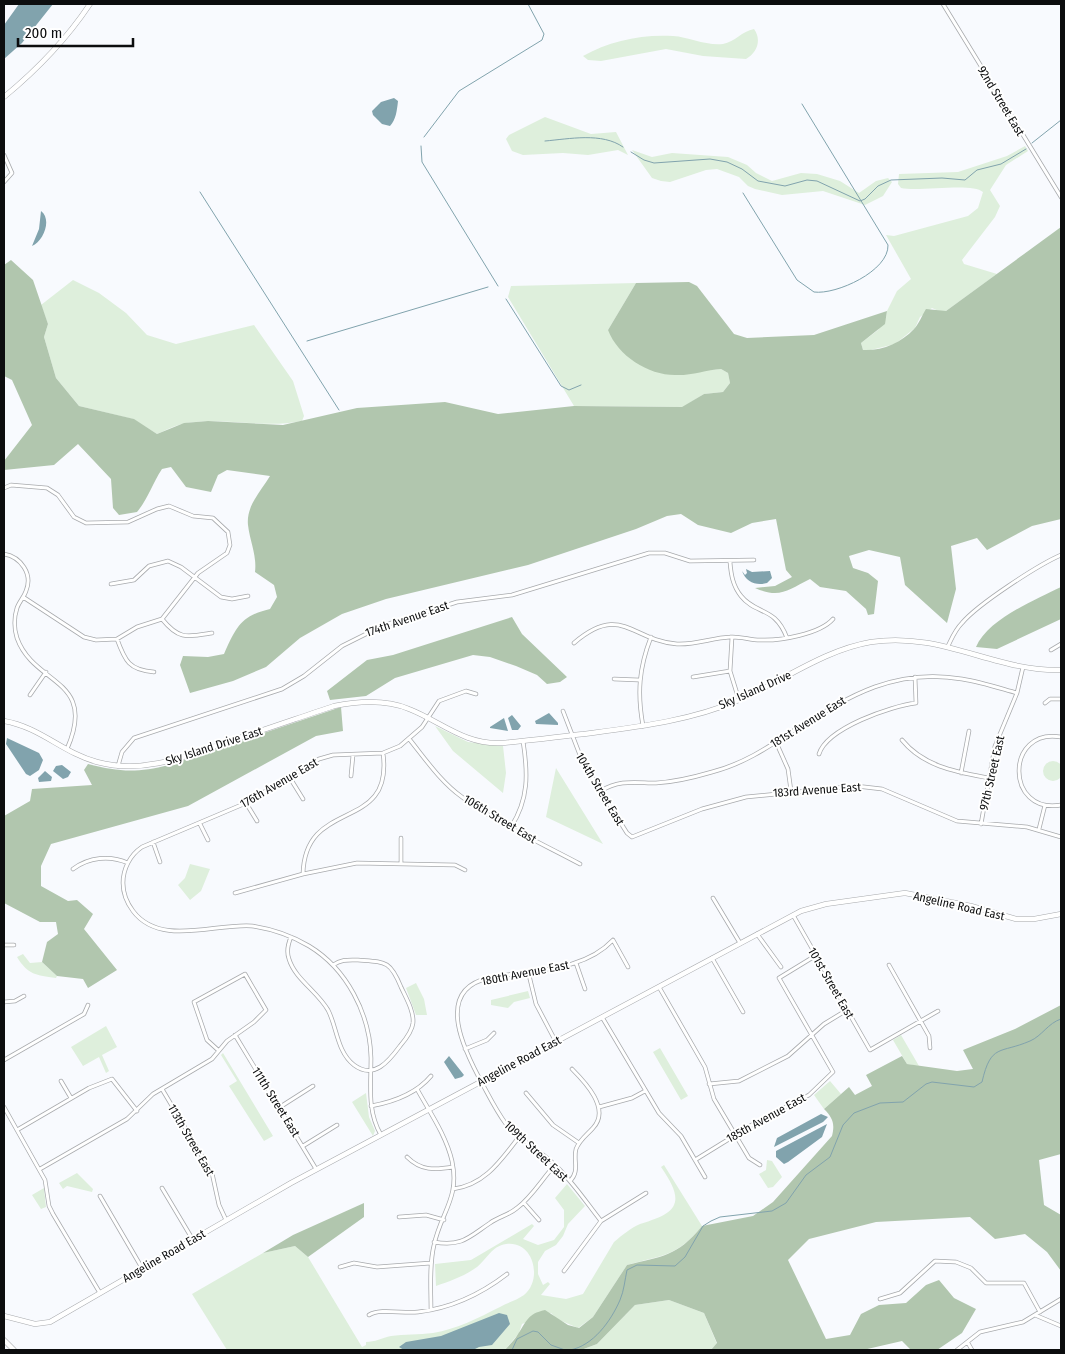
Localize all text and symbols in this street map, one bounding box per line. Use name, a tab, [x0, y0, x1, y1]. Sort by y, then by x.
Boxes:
scale bar	[18, 15, 132, 47]
text: 200 m	[25, 24, 62, 42]
street label: 92nd Street East	[975, 63, 1027, 139]
street label: 174th Avenue East	[363, 598, 451, 640]
street label: Sky Island Drive	[717, 668, 794, 712]
street label: 181st Avenue East	[768, 693, 848, 751]
street label: Sky Island Drive East	[164, 724, 264, 768]
street label: 97th Street East	[977, 734, 1007, 812]
street label: 104th Street East	[573, 750, 627, 828]
street label: 176th Avenue East	[238, 755, 320, 811]
street label: 183rd Avenue East	[772, 780, 862, 800]
street label: 106th Street East	[461, 792, 539, 846]
street label: Angeline Road East	[912, 889, 1006, 923]
street label: 101st Street East	[805, 945, 857, 1021]
street label: 180th Avenue East	[480, 958, 570, 988]
street label: Angeline Road East	[475, 1033, 564, 1089]
street label: 111th Street East	[249, 1065, 303, 1139]
street label: 185th Avenue East	[724, 1090, 808, 1146]
street label: 113th Street East	[165, 1102, 217, 1178]
street label: 109th Street East	[501, 1118, 571, 1184]
street label: Angeline Road East	[120, 1227, 208, 1285]

